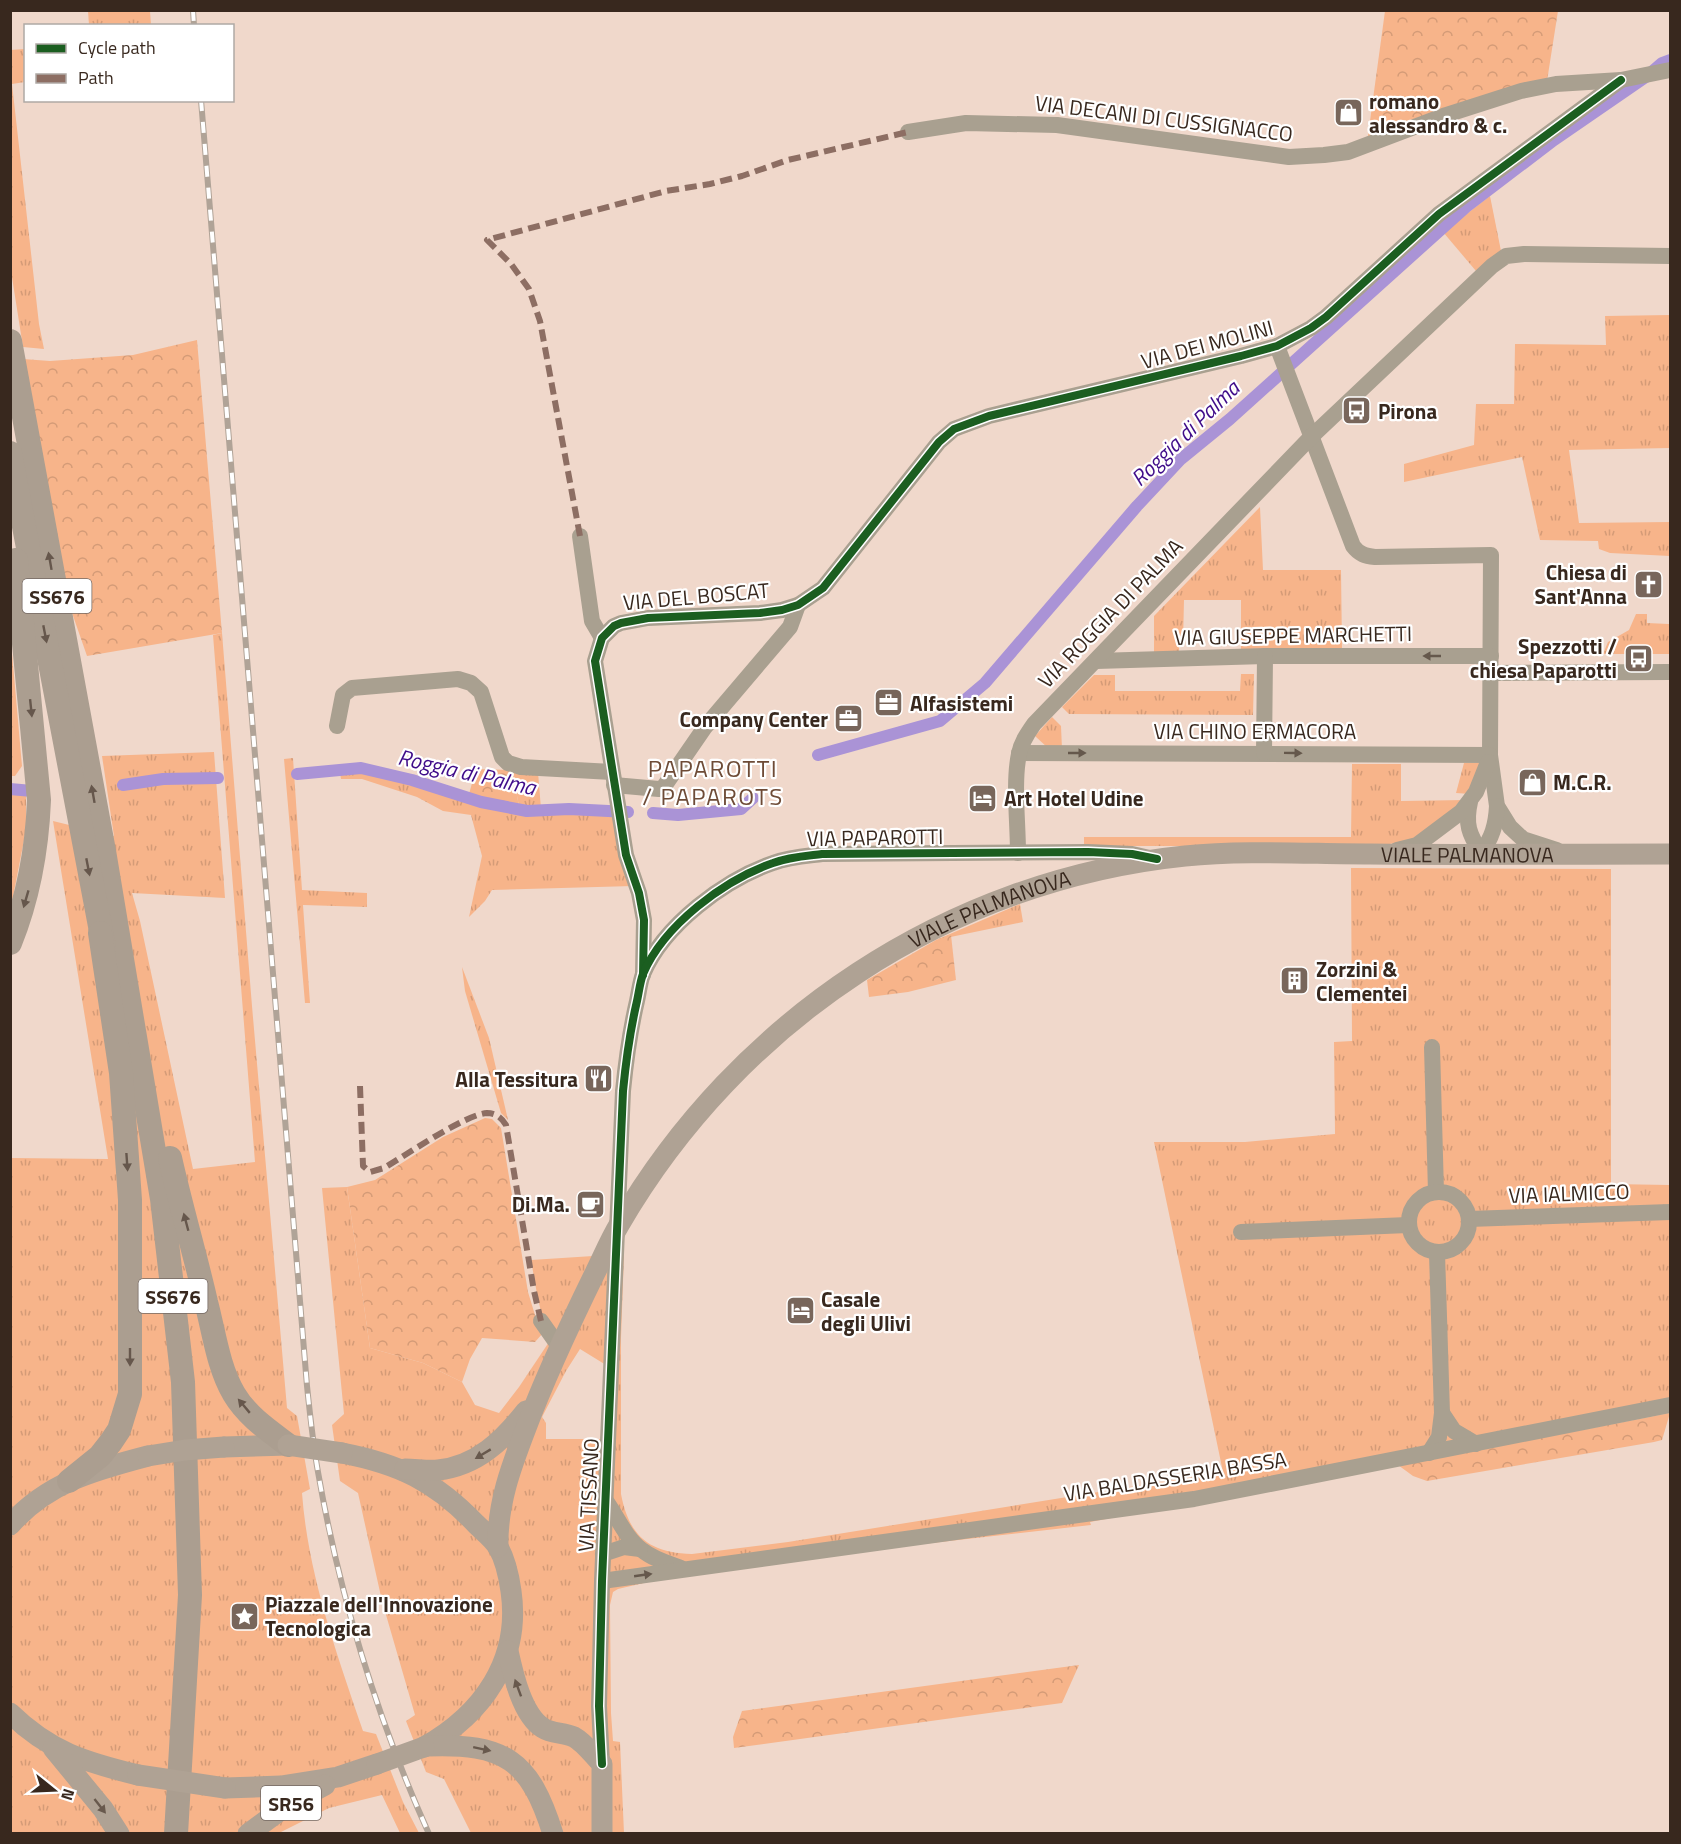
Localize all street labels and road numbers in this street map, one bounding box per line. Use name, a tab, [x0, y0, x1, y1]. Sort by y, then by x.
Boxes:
street label: VIA DECANI DI CUSSIGNACCO	[1033, 86, 1295, 150]
street label: VIA DEI MOLINI	[1137, 311, 1277, 377]
street label: VIA ROGGIA DI PALMA	[1030, 531, 1190, 695]
street label: VIA DEL BOSCAT	[622, 574, 770, 618]
road number: SS676	[22, 579, 92, 613]
street label: VIA GIUSEPPE MARCHETTI	[1174, 617, 1412, 653]
street label: VIA CHINO ERMACORA	[1154, 715, 1357, 747]
street label: VIA PAPAROTTI	[806, 820, 944, 854]
street label: VIALE PALMANOVA	[1381, 838, 1554, 870]
street label: VIALE PALMANOVA	[902, 862, 1075, 956]
street label: VIA IALMICCO	[1508, 1175, 1630, 1211]
road number: SS676	[138, 1279, 207, 1313]
street label: VIA TISSANO	[569, 1437, 607, 1553]
street label: VIA BALDASSERIA BASSA	[1061, 1443, 1289, 1509]
road number: SR56	[261, 1786, 321, 1820]

